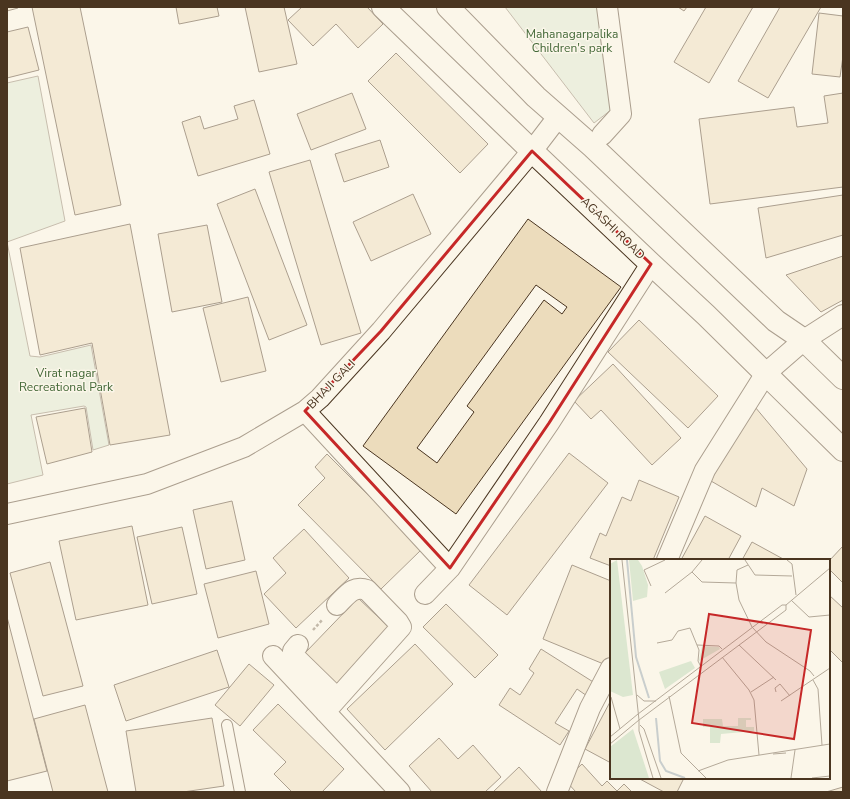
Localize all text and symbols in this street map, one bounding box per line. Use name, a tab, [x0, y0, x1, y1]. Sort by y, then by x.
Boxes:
park label: Mahanagarpalika Children's park	[526, 26, 618, 56]
street label: AGASHI ROAD	[577, 193, 649, 263]
street label: BHAJI GALI	[303, 356, 359, 412]
park label: Virat nagar Recreational Park	[19, 365, 114, 395]
inset map	[610, 559, 830, 779]

